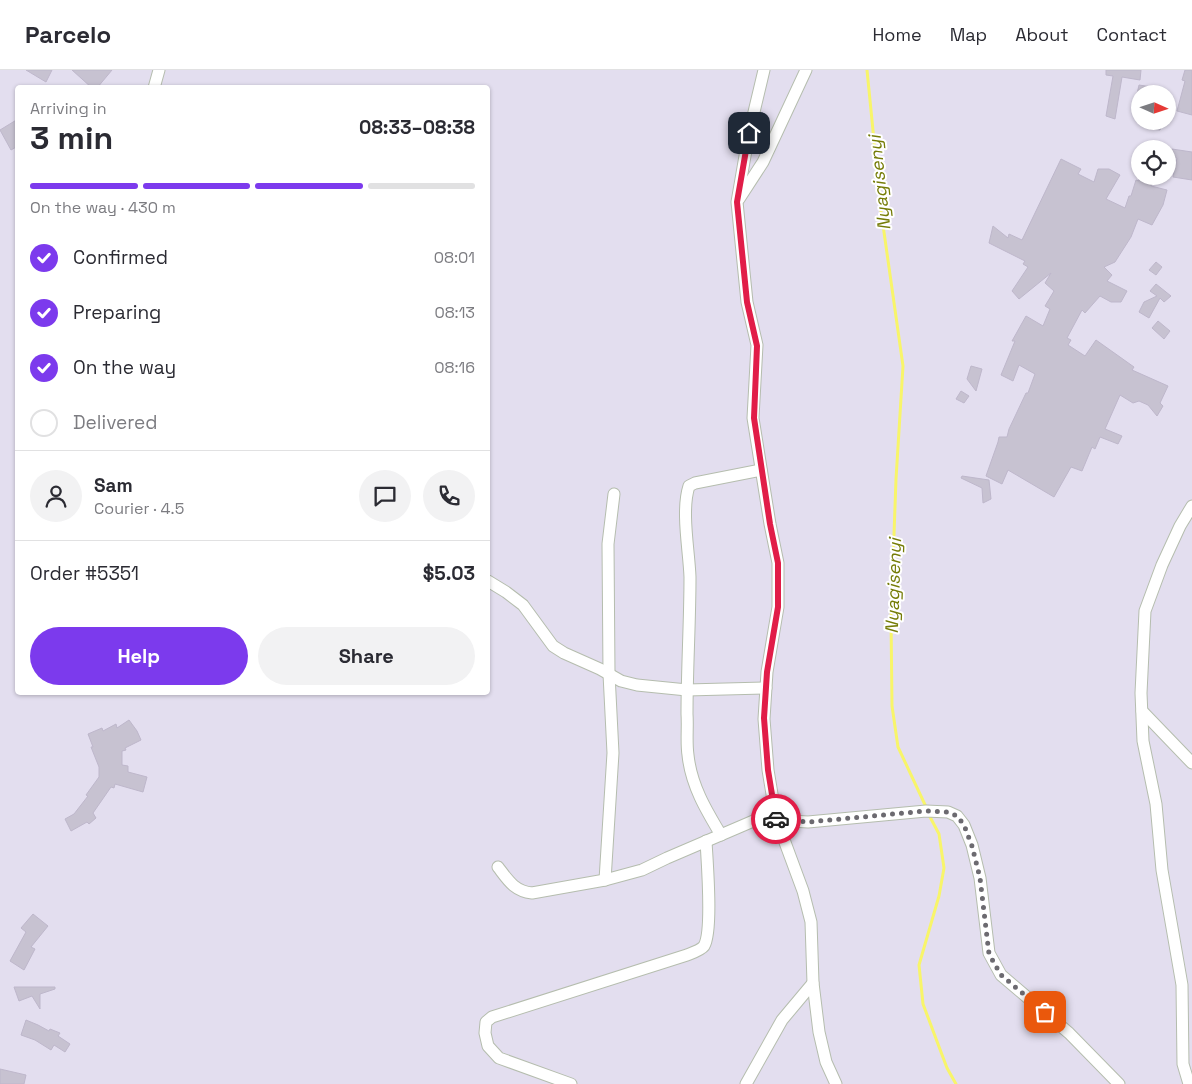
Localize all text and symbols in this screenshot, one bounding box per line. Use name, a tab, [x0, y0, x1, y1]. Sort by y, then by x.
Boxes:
text: Parcelo	[25, 19, 111, 50]
text: Home	[873, 23, 922, 46]
text: Map	[950, 23, 987, 46]
text: About	[1015, 23, 1069, 46]
text: Contact	[1097, 23, 1167, 46]
north arrow	[1131, 85, 1176, 130]
map controls	[1131, 85, 1176, 185]
text: Arriving in	[30, 98, 107, 119]
pin	[728, 112, 770, 154]
text: 08:33–08:38	[359, 115, 475, 140]
text: 3 min	[30, 118, 113, 158]
icon: home	[735, 119, 763, 147]
water label: Nyagisenyi	[862, 132, 895, 232]
button: locate	[1131, 140, 1176, 185]
text: On the way · 430 m	[30, 197, 176, 218]
icon: check	[30, 244, 58, 272]
text: Confirmed	[73, 245, 168, 270]
text: 08:01	[434, 247, 475, 268]
icon: check	[30, 299, 58, 327]
text: Preparing	[73, 300, 161, 325]
text: 08:13	[434, 302, 475, 323]
icon: check	[30, 354, 58, 382]
text: On the way	[73, 355, 176, 380]
text: 08:16	[434, 357, 475, 378]
text: Delivered	[73, 410, 158, 435]
button: person	[30, 470, 82, 522]
button: chat	[359, 470, 411, 522]
button: phone	[423, 470, 475, 522]
text: Sam	[94, 473, 133, 498]
text: Courier · 4.5	[94, 498, 184, 519]
water label: Nyagisenyi	[880, 535, 906, 634]
text: Order #5351	[30, 561, 139, 586]
text: $5.03	[423, 561, 475, 586]
button: Help	[30, 627, 248, 685]
button: Share	[258, 627, 475, 685]
courier	[751, 794, 801, 844]
icon: car	[762, 805, 790, 833]
pin	[1024, 991, 1066, 1033]
icon: bag	[1031, 998, 1059, 1026]

